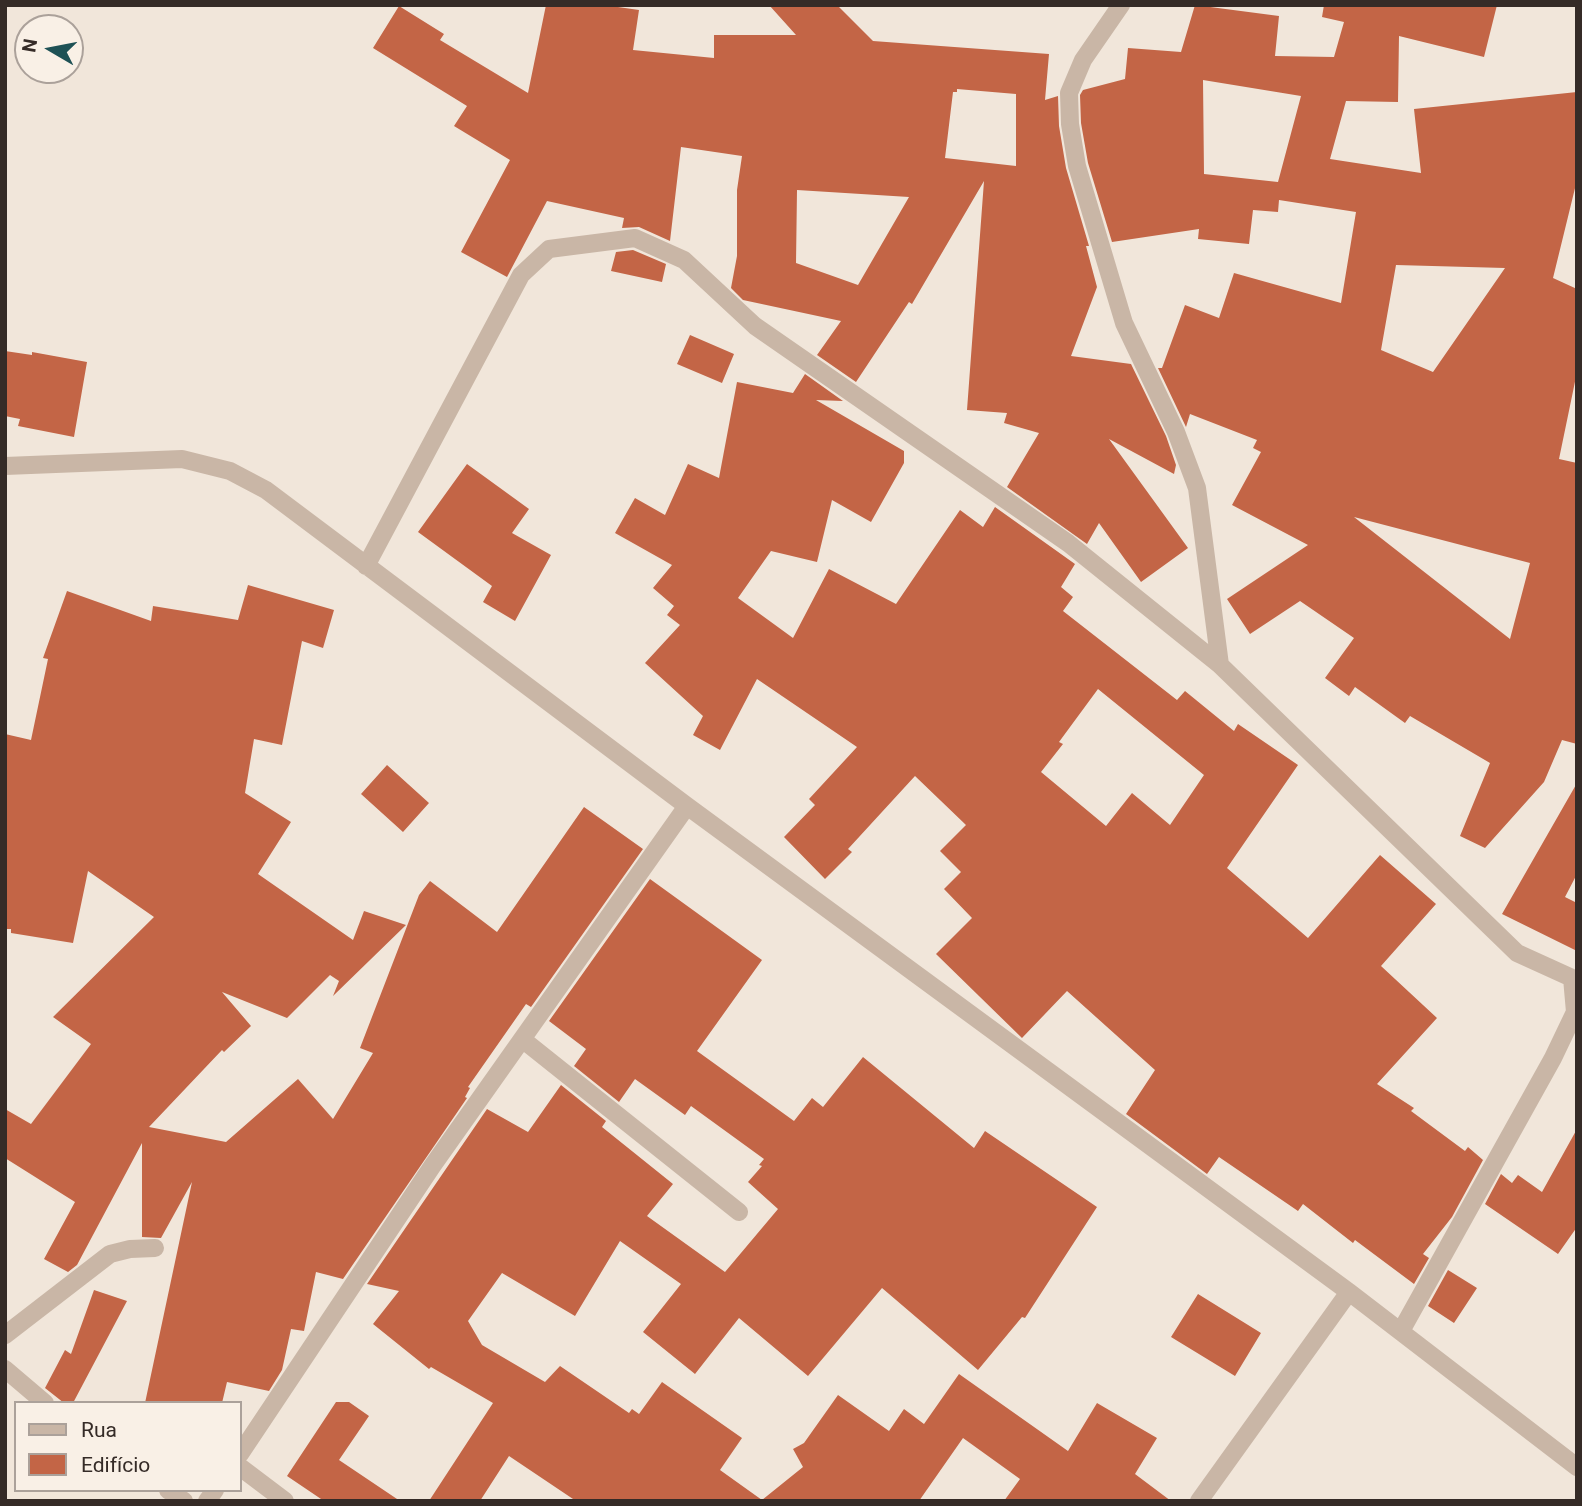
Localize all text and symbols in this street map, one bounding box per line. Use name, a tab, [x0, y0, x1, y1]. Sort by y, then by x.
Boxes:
north arrow	[14, 14, 84, 84]
text: N	[17, 37, 42, 54]
legend	[14, 1401, 242, 1492]
text: Rua	[81, 1418, 117, 1442]
text: Edifício	[81, 1453, 150, 1477]

